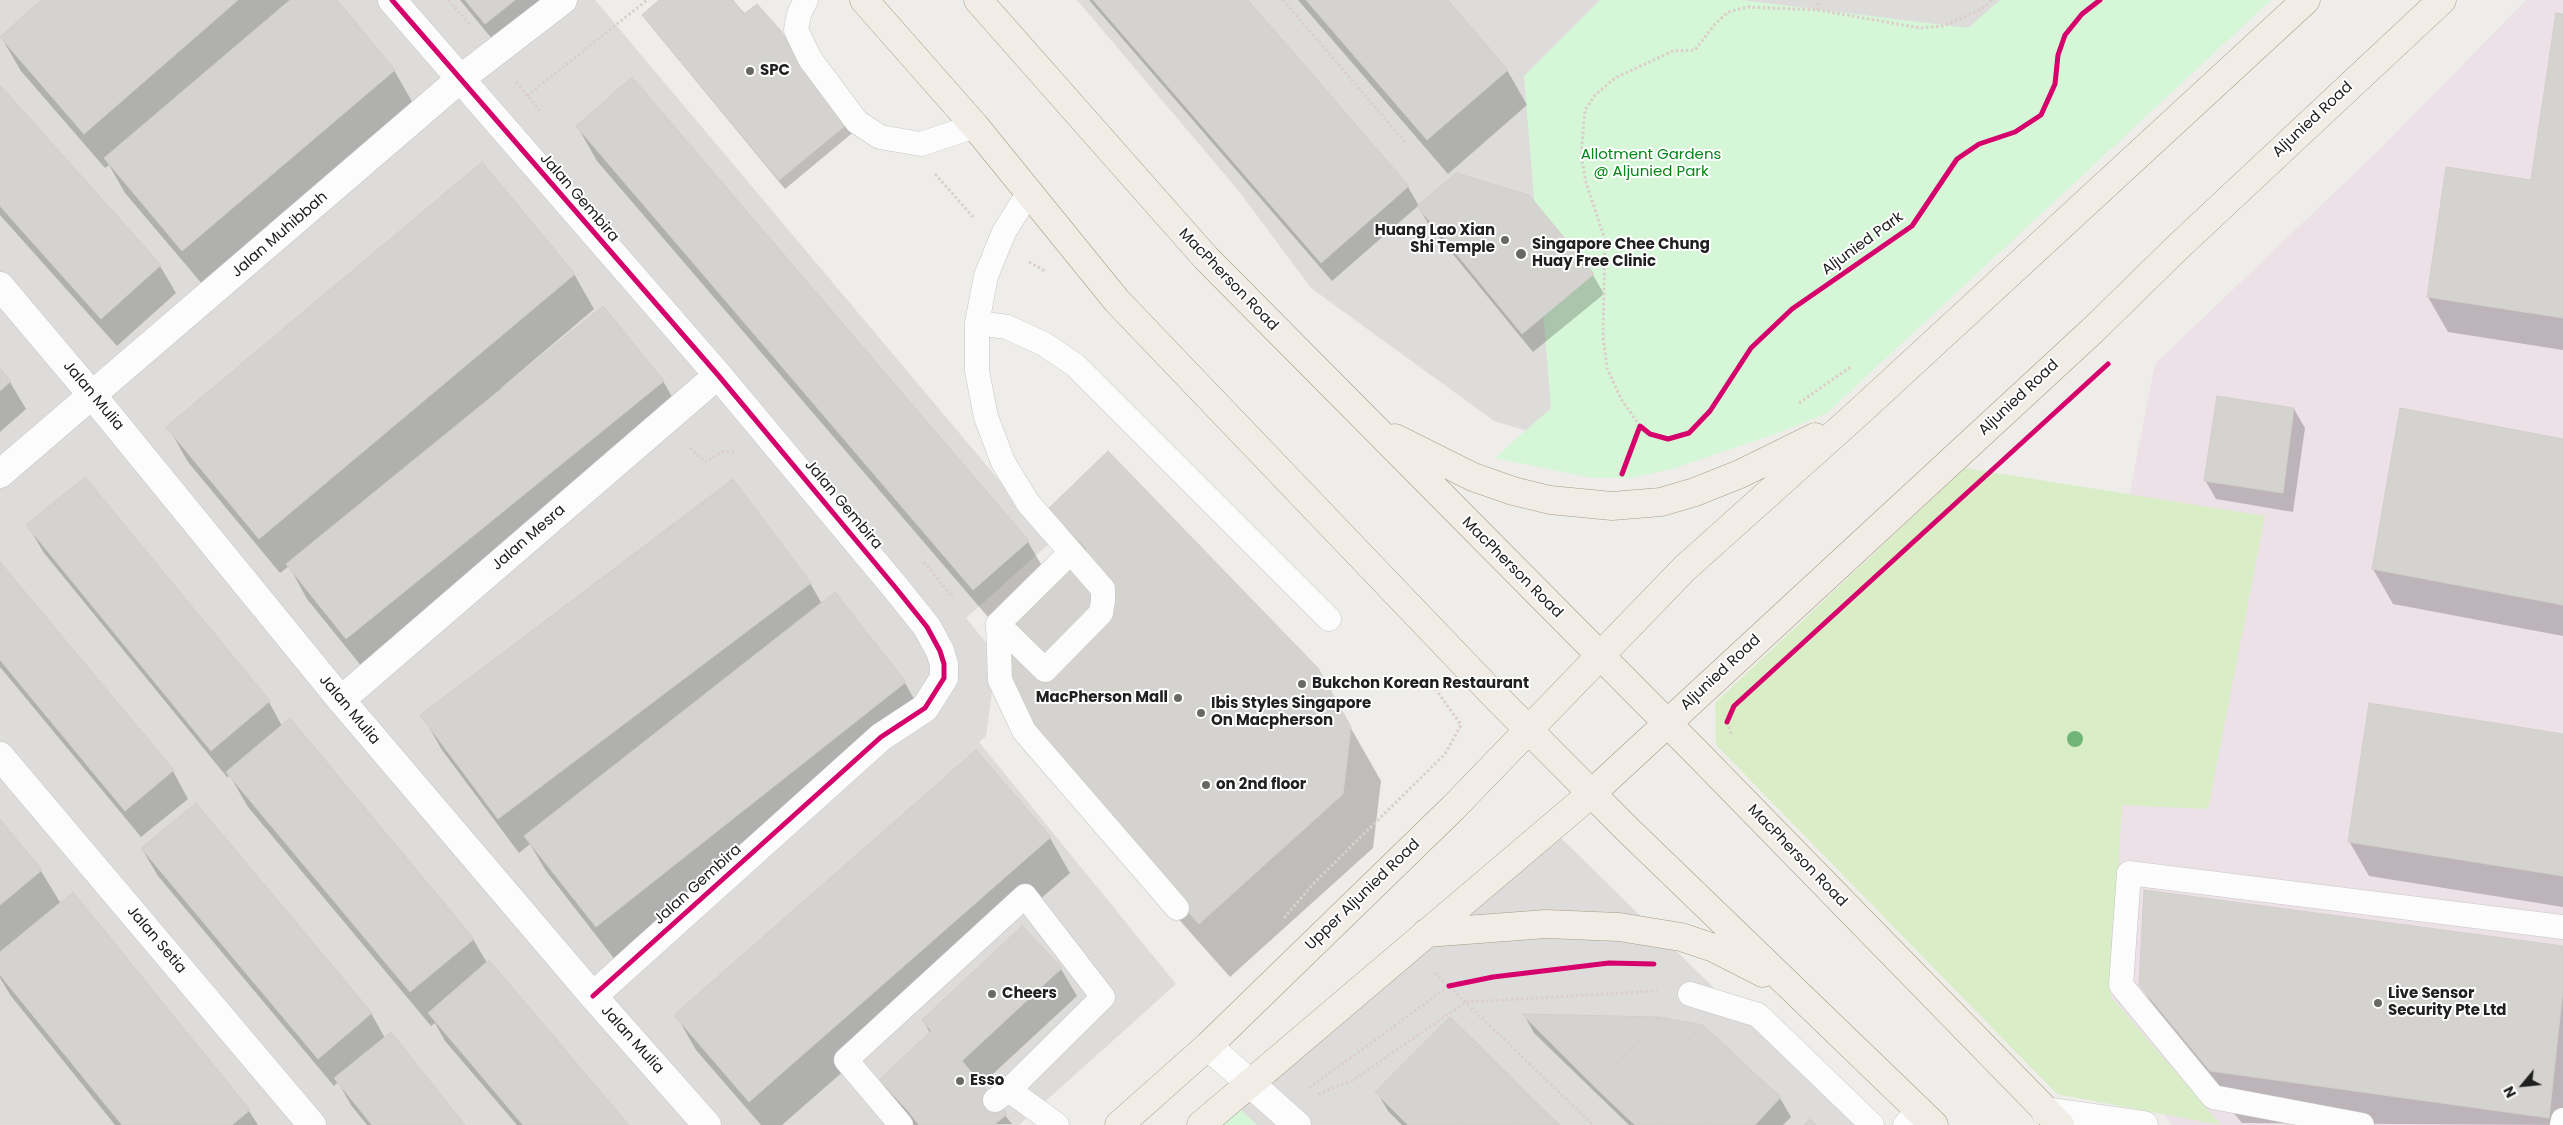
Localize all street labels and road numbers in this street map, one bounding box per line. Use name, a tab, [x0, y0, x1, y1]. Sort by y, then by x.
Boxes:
street label: Aljunied Road	[2269, 78, 2357, 162]
street label: Jalan Gembira	[536, 150, 622, 246]
street label: Jalan Muhibbah	[228, 188, 332, 282]
street label: Aljunied Park	[1819, 209, 1907, 279]
street label: MacPherson Road	[1175, 225, 1281, 335]
street label: Aljunied Road	[1975, 356, 2063, 440]
street label: Jalan Mulia	[59, 357, 127, 435]
street label: Jalan Gembira	[800, 457, 886, 553]
street label: Jalan Mesra	[489, 501, 569, 575]
street label: MacPherson Road	[1458, 514, 1566, 622]
street label: Aljunied Road	[1677, 631, 1765, 715]
street label: Jalan Mulia	[315, 671, 383, 749]
street label: MacPherson Road	[1744, 801, 1850, 911]
street label: Upper Aljunied Road	[1302, 836, 1424, 954]
street label: Jalan Gembira	[651, 841, 745, 929]
street label: Jalan Setia	[122, 902, 190, 978]
street label: Jalan Mulia	[597, 1002, 667, 1078]

